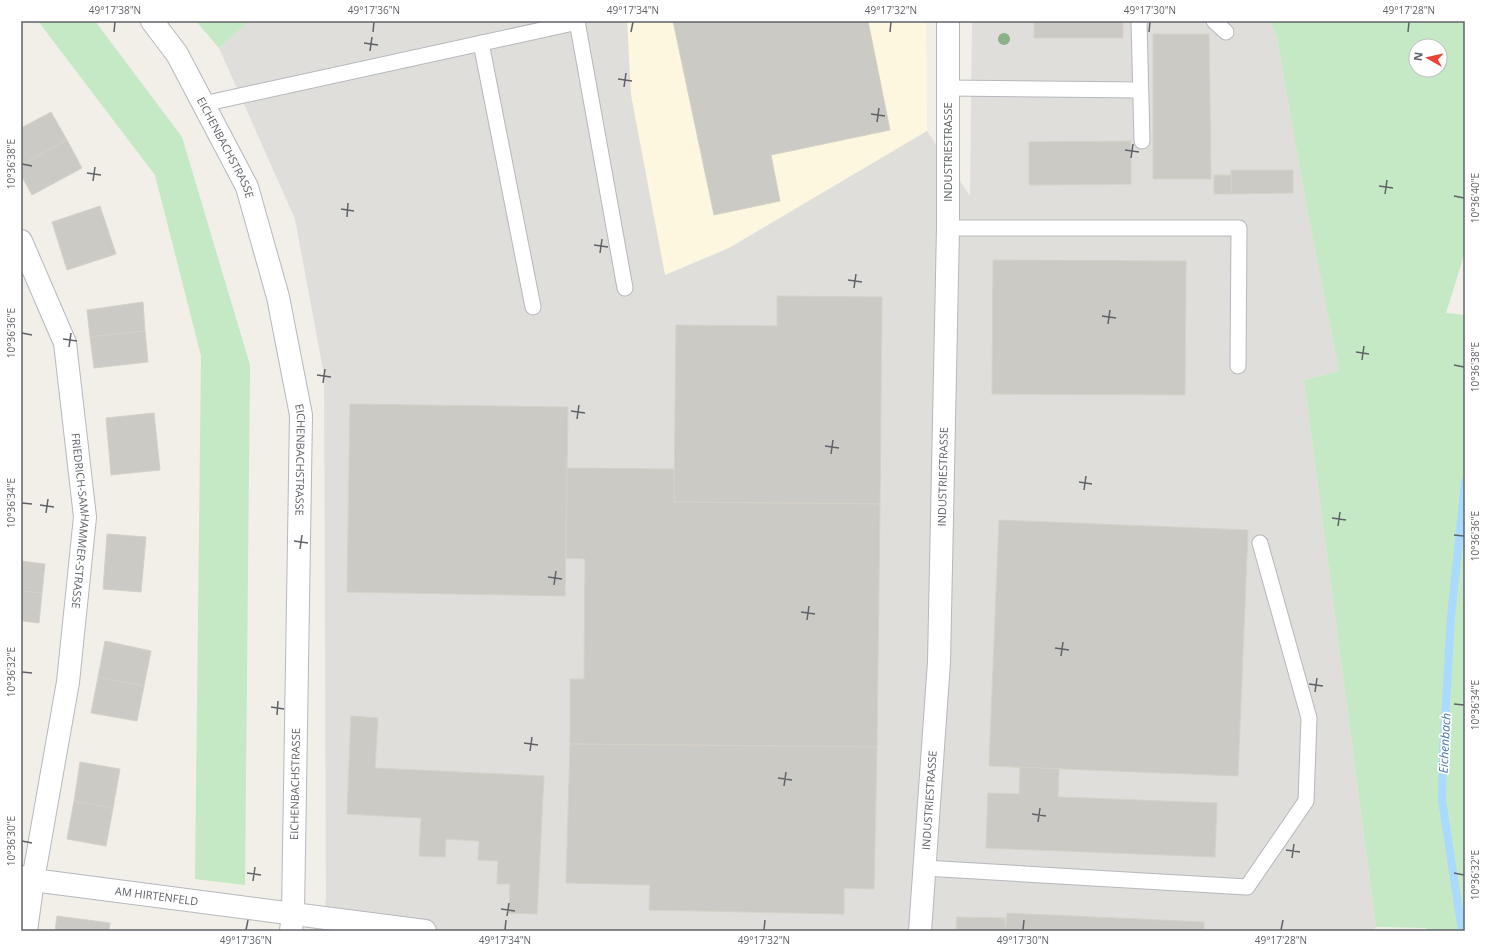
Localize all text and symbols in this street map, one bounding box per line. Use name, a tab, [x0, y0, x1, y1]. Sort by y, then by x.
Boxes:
text: 49°17'38"N	[89, 3, 141, 17]
text: 49°17'36"N	[348, 3, 400, 17]
text: 49°17'34"N	[607, 3, 659, 17]
text: 49°17'32"N	[865, 3, 917, 17]
text: 49°17'30"N	[1124, 3, 1176, 17]
text: 49°17'28"N	[1383, 3, 1435, 17]
north arrow	[1408, 38, 1448, 78]
text: N	[1410, 51, 1426, 62]
street label: EICHENBACHSTRASSE	[194, 94, 258, 200]
street label: INDUSTRIESTRASSE	[940, 102, 955, 202]
text: 10°36'38"E	[4, 139, 18, 189]
text: 10°36'40"E	[1468, 173, 1482, 223]
text: 10°36'36"E	[4, 308, 18, 358]
text: 10°36'38"E	[1468, 342, 1482, 392]
street label: EICHENBACHSTRASSE	[292, 403, 309, 516]
street label: INDUSTRIESTRASSE	[934, 427, 951, 527]
street label: FRIEDRICH-SAMHAMMER-STRASSE	[68, 432, 93, 609]
text: 10°36'34"E	[4, 478, 18, 528]
text: 10°36'36"E	[1468, 511, 1482, 561]
text: 10°36'32"E	[4, 647, 18, 697]
text: 10°36'34"E	[1468, 680, 1482, 730]
water label: Eichenbach	[1434, 712, 1455, 774]
street label: EICHENBACHSTRASSE	[286, 728, 303, 840]
street label: INDUSTRIESTRASSE	[918, 750, 940, 850]
text: 10°36'30"E	[4, 816, 18, 866]
text: 10°36'32"E	[1468, 850, 1482, 900]
street label: AM HIRTENFELD	[114, 883, 199, 908]
text: 49°17'36"N	[220, 933, 272, 947]
text: 49°17'34"N	[479, 933, 531, 947]
text: 49°17'32"N	[738, 933, 790, 947]
text: 49°17'30"N	[997, 933, 1049, 947]
text: 49°17'28"N	[1255, 933, 1307, 947]

